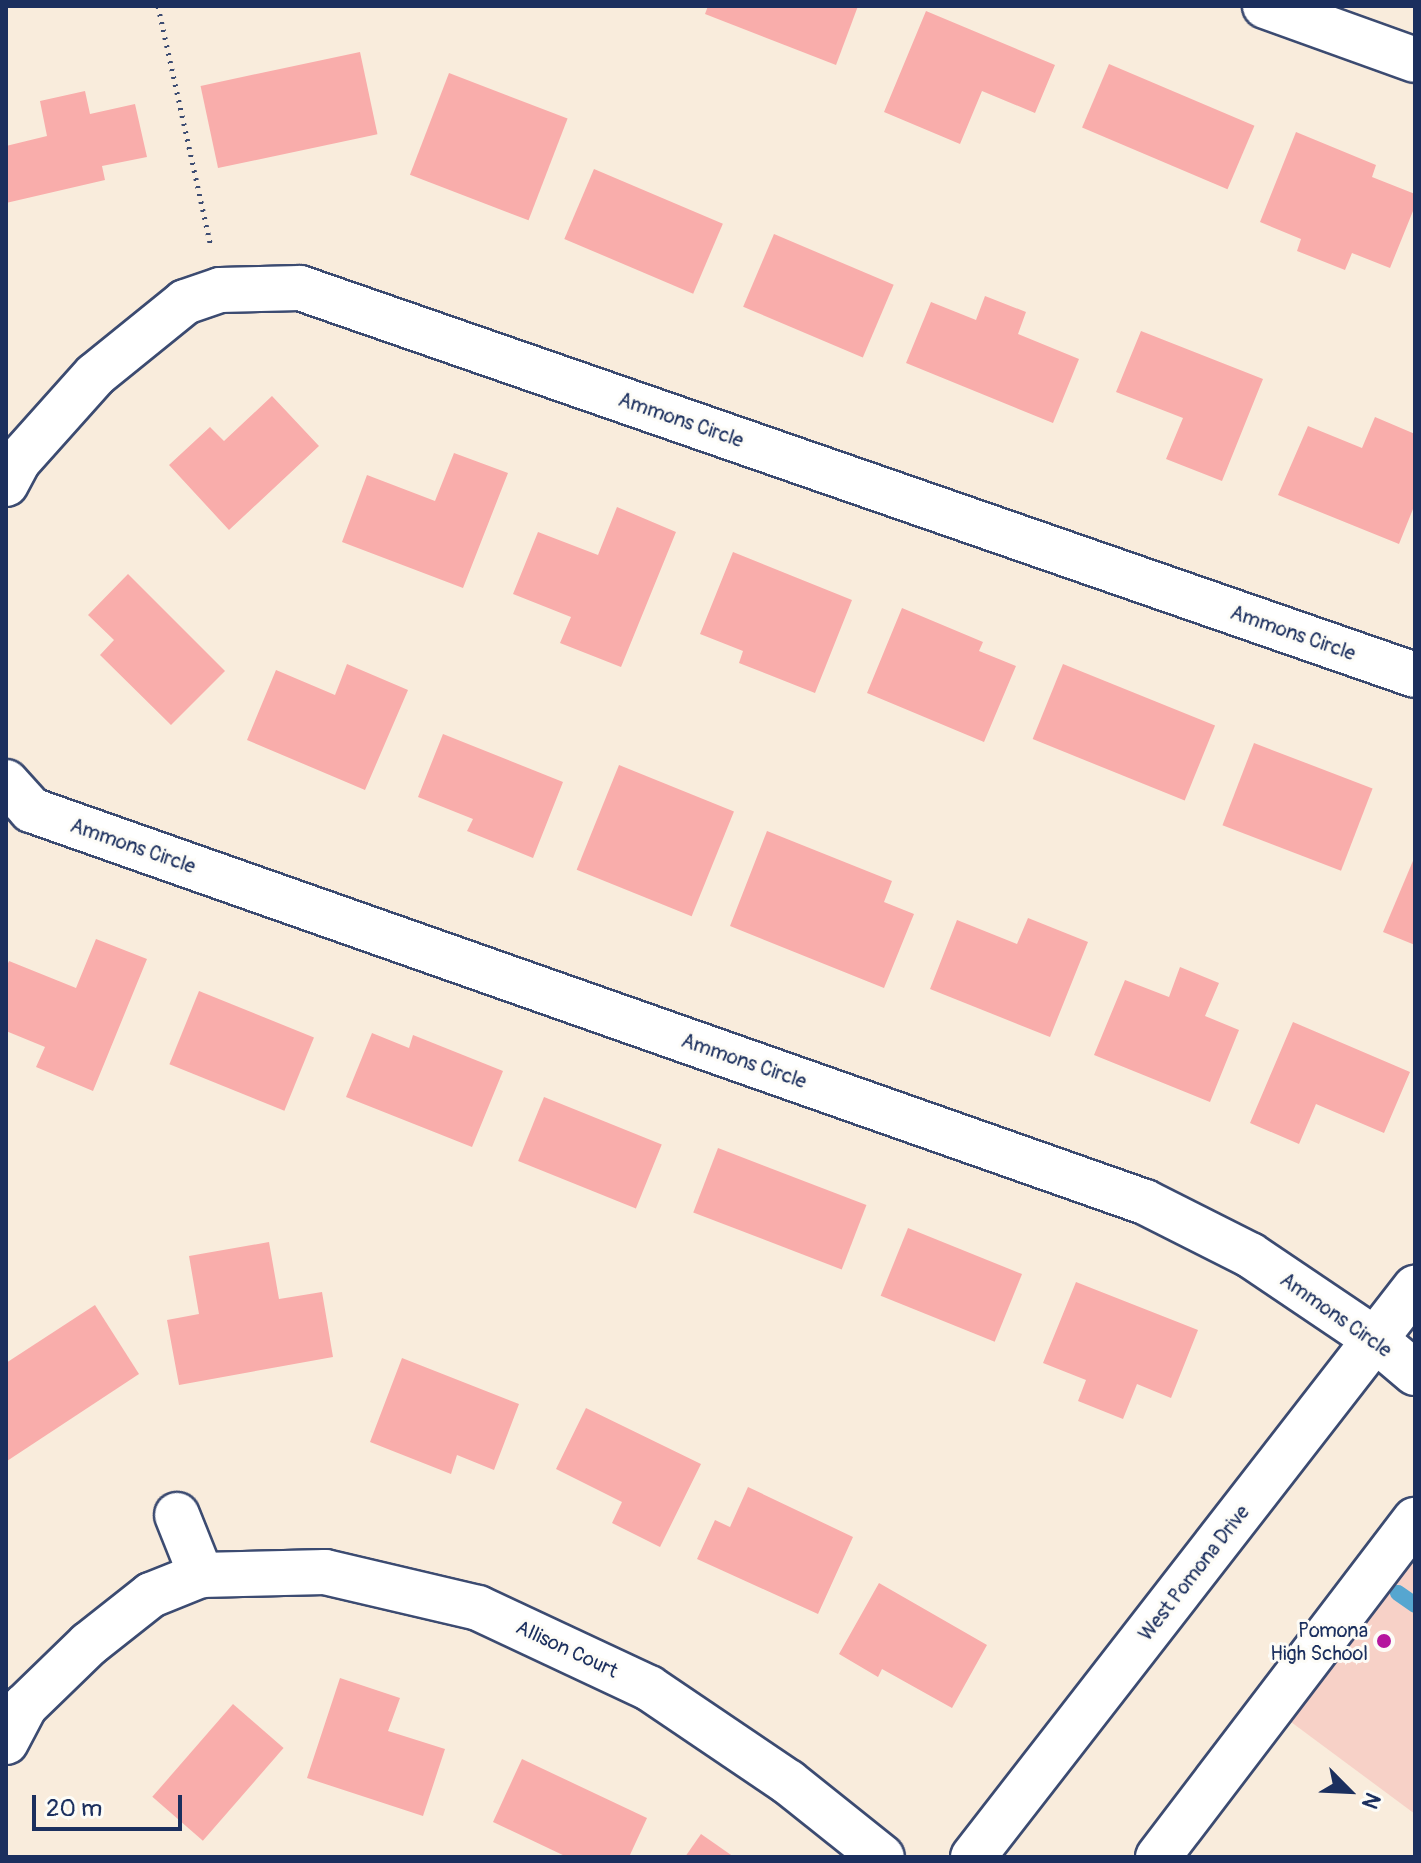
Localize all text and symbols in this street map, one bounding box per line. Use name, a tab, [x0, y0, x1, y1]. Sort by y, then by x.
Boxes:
street label: Ammons Circle	[615, 387, 747, 453]
street label: Ammons Circle	[1227, 600, 1359, 666]
street label: Ammons Circle	[67, 813, 199, 879]
street label: Ammons Circle	[678, 1028, 810, 1094]
street label: Ammons Circle	[1276, 1268, 1396, 1362]
street label: West Pomona Drive	[1134, 1500, 1254, 1646]
street label: Allison Court	[512, 1615, 622, 1683]
place label: Pomona High School	[1270, 1618, 1368, 1665]
marker: Pomona High School	[1375, 1632, 1393, 1650]
north arrow	[1309, 1751, 1389, 1831]
scale bar	[36, 1779, 186, 1829]
text: N	[1355, 1788, 1387, 1813]
text: 20 m	[46, 1794, 102, 1823]

